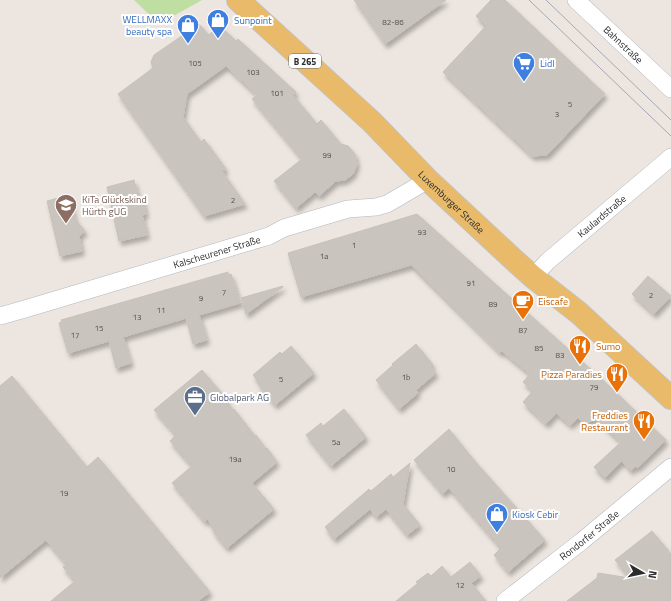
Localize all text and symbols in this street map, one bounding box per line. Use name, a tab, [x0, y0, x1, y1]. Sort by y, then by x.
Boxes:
shop icon: Sunpoint	[205, 7, 231, 40]
place label: WELLMAXX beauty spa	[123, 12, 172, 39]
shop icon: WELLMAXX beauty spa	[175, 12, 201, 45]
place label: Sunpoint	[234, 13, 272, 28]
house number: 82-86	[382, 16, 404, 28]
street label: Bahnstraße	[600, 22, 647, 67]
supermarket icon: Lidl	[511, 50, 537, 83]
road number: B 265	[289, 54, 321, 68]
place label: Lidl	[540, 56, 555, 71]
house number: 105	[188, 57, 202, 69]
house number: 103	[246, 66, 260, 78]
house number: 101	[270, 87, 284, 99]
house number: 5	[568, 98, 573, 110]
house number: 3	[555, 108, 559, 120]
house number: 99	[323, 149, 332, 161]
street label: Luxemburger Straße	[415, 167, 488, 237]
street label: Kaulardstraße	[574, 191, 629, 241]
school or university icon: KiTa Glückskind Hürth gUG	[53, 192, 79, 225]
place label: KiTa Glückskind Hürth gUG	[82, 192, 147, 219]
house number: 2	[231, 194, 235, 206]
house number: 93	[418, 226, 426, 238]
street label: Kalscheurener Straße	[171, 232, 262, 272]
house number: 1	[352, 239, 356, 251]
house number: 1a	[320, 250, 328, 262]
house number: 91	[467, 277, 475, 289]
house number: 7	[222, 286, 226, 298]
cafe icon: Eiscafe	[510, 288, 536, 321]
house number: 2	[649, 289, 653, 301]
house number: 9	[199, 292, 204, 304]
place label: Eiscafe	[538, 294, 568, 309]
house number: 89	[489, 298, 498, 310]
house number: 11	[157, 304, 165, 316]
house number: 13	[133, 311, 141, 323]
house number: 15	[95, 322, 104, 334]
house number: 87	[519, 324, 527, 336]
house number: 17	[71, 329, 79, 341]
restaurant icon: Sumo	[567, 333, 593, 366]
place label: Sumo	[596, 339, 620, 354]
house number: 85	[535, 342, 544, 354]
house number: 83	[556, 349, 564, 361]
restaurant icon: Pizza Paradies	[604, 361, 630, 394]
place label: Pizza Paradies	[541, 367, 602, 382]
house number: 1b	[402, 371, 410, 383]
house number: 5	[279, 373, 284, 385]
house number: 79	[590, 381, 599, 393]
office icon: Globalpark AG	[182, 384, 208, 417]
place label: Globalpark AG	[210, 390, 269, 405]
place label: Freddies Restaurant	[581, 408, 628, 435]
restaurant icon: Freddies Restaurant	[631, 408, 657, 441]
house number: 5a	[332, 436, 340, 448]
house number: 19a	[229, 453, 241, 465]
house number: 10	[447, 463, 456, 475]
house number: 19	[60, 487, 69, 499]
shop icon: Kiosk Cebir	[484, 501, 510, 534]
street label: Rondorfer Straße	[556, 506, 622, 564]
place label: Kiosk Cebir	[512, 507, 559, 522]
north arrow	[623, 553, 663, 593]
text: N	[644, 570, 661, 580]
house number: 12	[456, 579, 464, 591]

